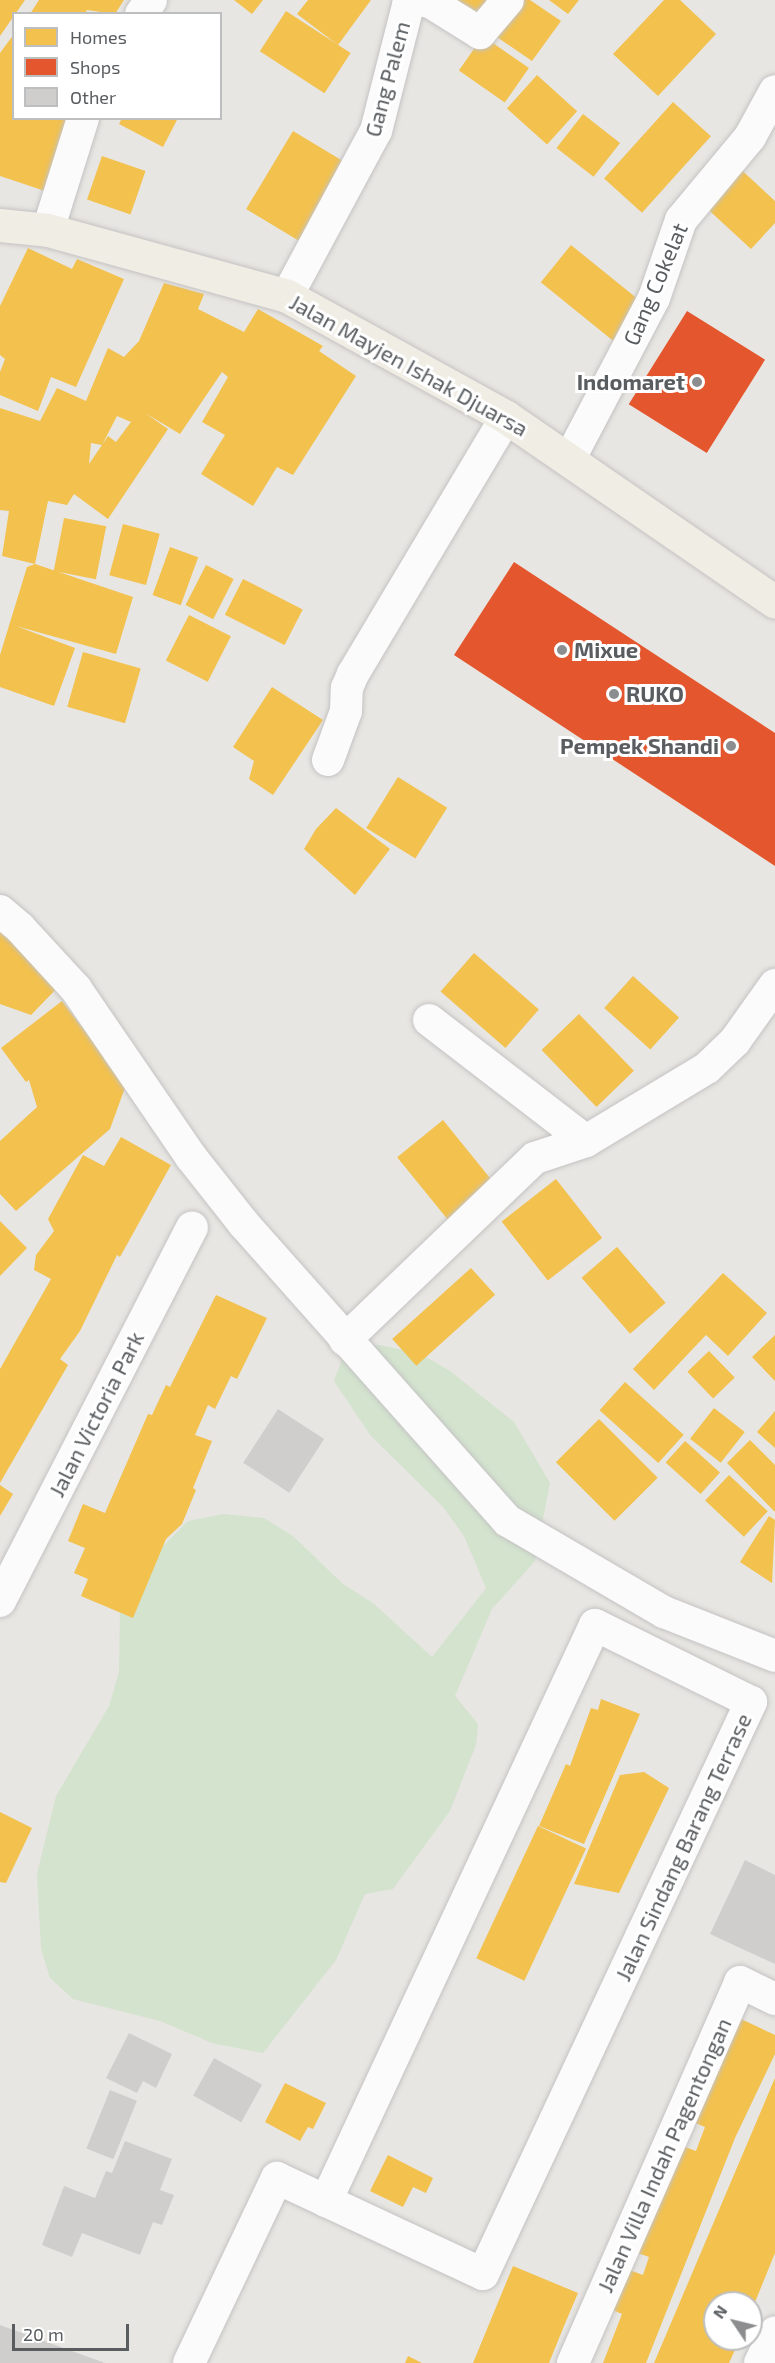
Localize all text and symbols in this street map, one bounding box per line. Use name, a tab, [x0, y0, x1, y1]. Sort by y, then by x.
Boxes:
legend	[12, 12, 222, 120]
street label: Gang Palem	[359, 18, 415, 140]
text: Homes	[70, 26, 127, 48]
text: Shops	[70, 56, 120, 78]
text: Other	[70, 86, 116, 108]
street label: Gang Cokelat	[617, 219, 693, 349]
street label: Jalan Mayjen Ishak Djuarsa	[285, 288, 533, 442]
place label: Indomaret	[577, 369, 685, 395]
marker: Indomaret	[690, 375, 704, 389]
place label: Mixue	[574, 637, 638, 663]
marker: Mixue	[555, 643, 569, 657]
place label: RUKO	[626, 681, 684, 707]
marker: RUKO	[607, 687, 621, 701]
place label: Pempek Shandi	[560, 733, 719, 759]
marker: Pempek Shandi	[724, 739, 738, 753]
street label: Jalan Victoria Park	[43, 1327, 149, 1501]
street label: Jalan Sindang Barang Terrase	[609, 1709, 757, 1985]
street label: Jalan Villa Indah Pagentongan	[591, 2013, 737, 2297]
north arrow	[703, 2291, 763, 2351]
text: N	[708, 2301, 731, 2322]
scale bar	[15, 2312, 132, 2350]
text: 20 m	[23, 2323, 64, 2345]

